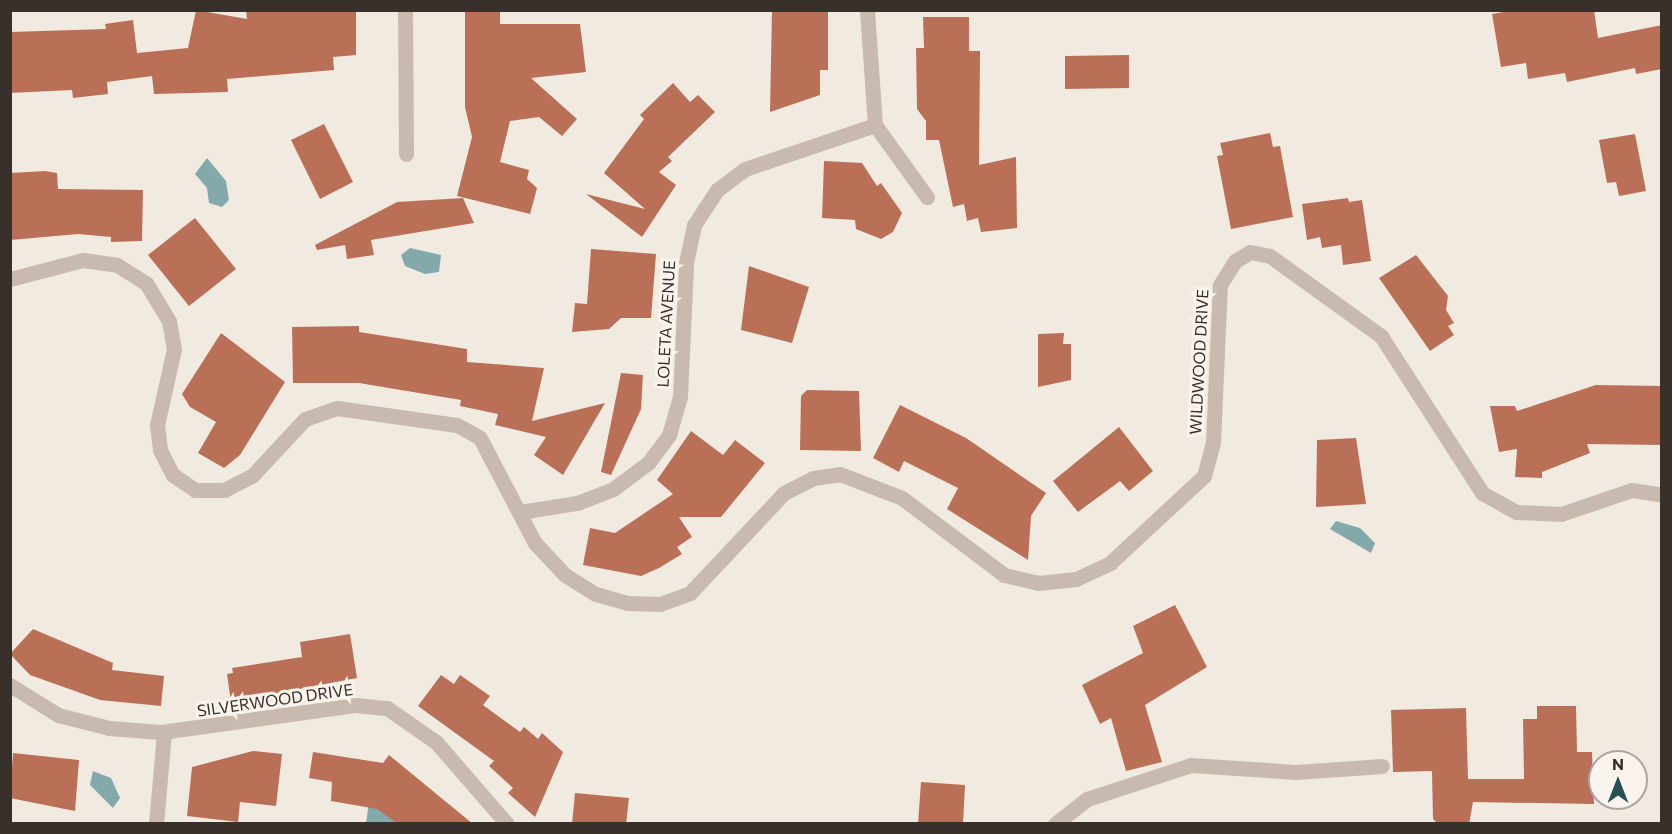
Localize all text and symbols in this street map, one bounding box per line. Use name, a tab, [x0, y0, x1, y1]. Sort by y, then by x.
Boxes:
street label: LOLETA AVENUE	[653, 260, 679, 388]
street label: WILDWOOD DRIVE	[1186, 289, 1212, 435]
street label: SILVERWOOD DRIVE	[196, 680, 354, 720]
north arrow	[1588, 750, 1648, 810]
text: N	[1612, 754, 1624, 773]

